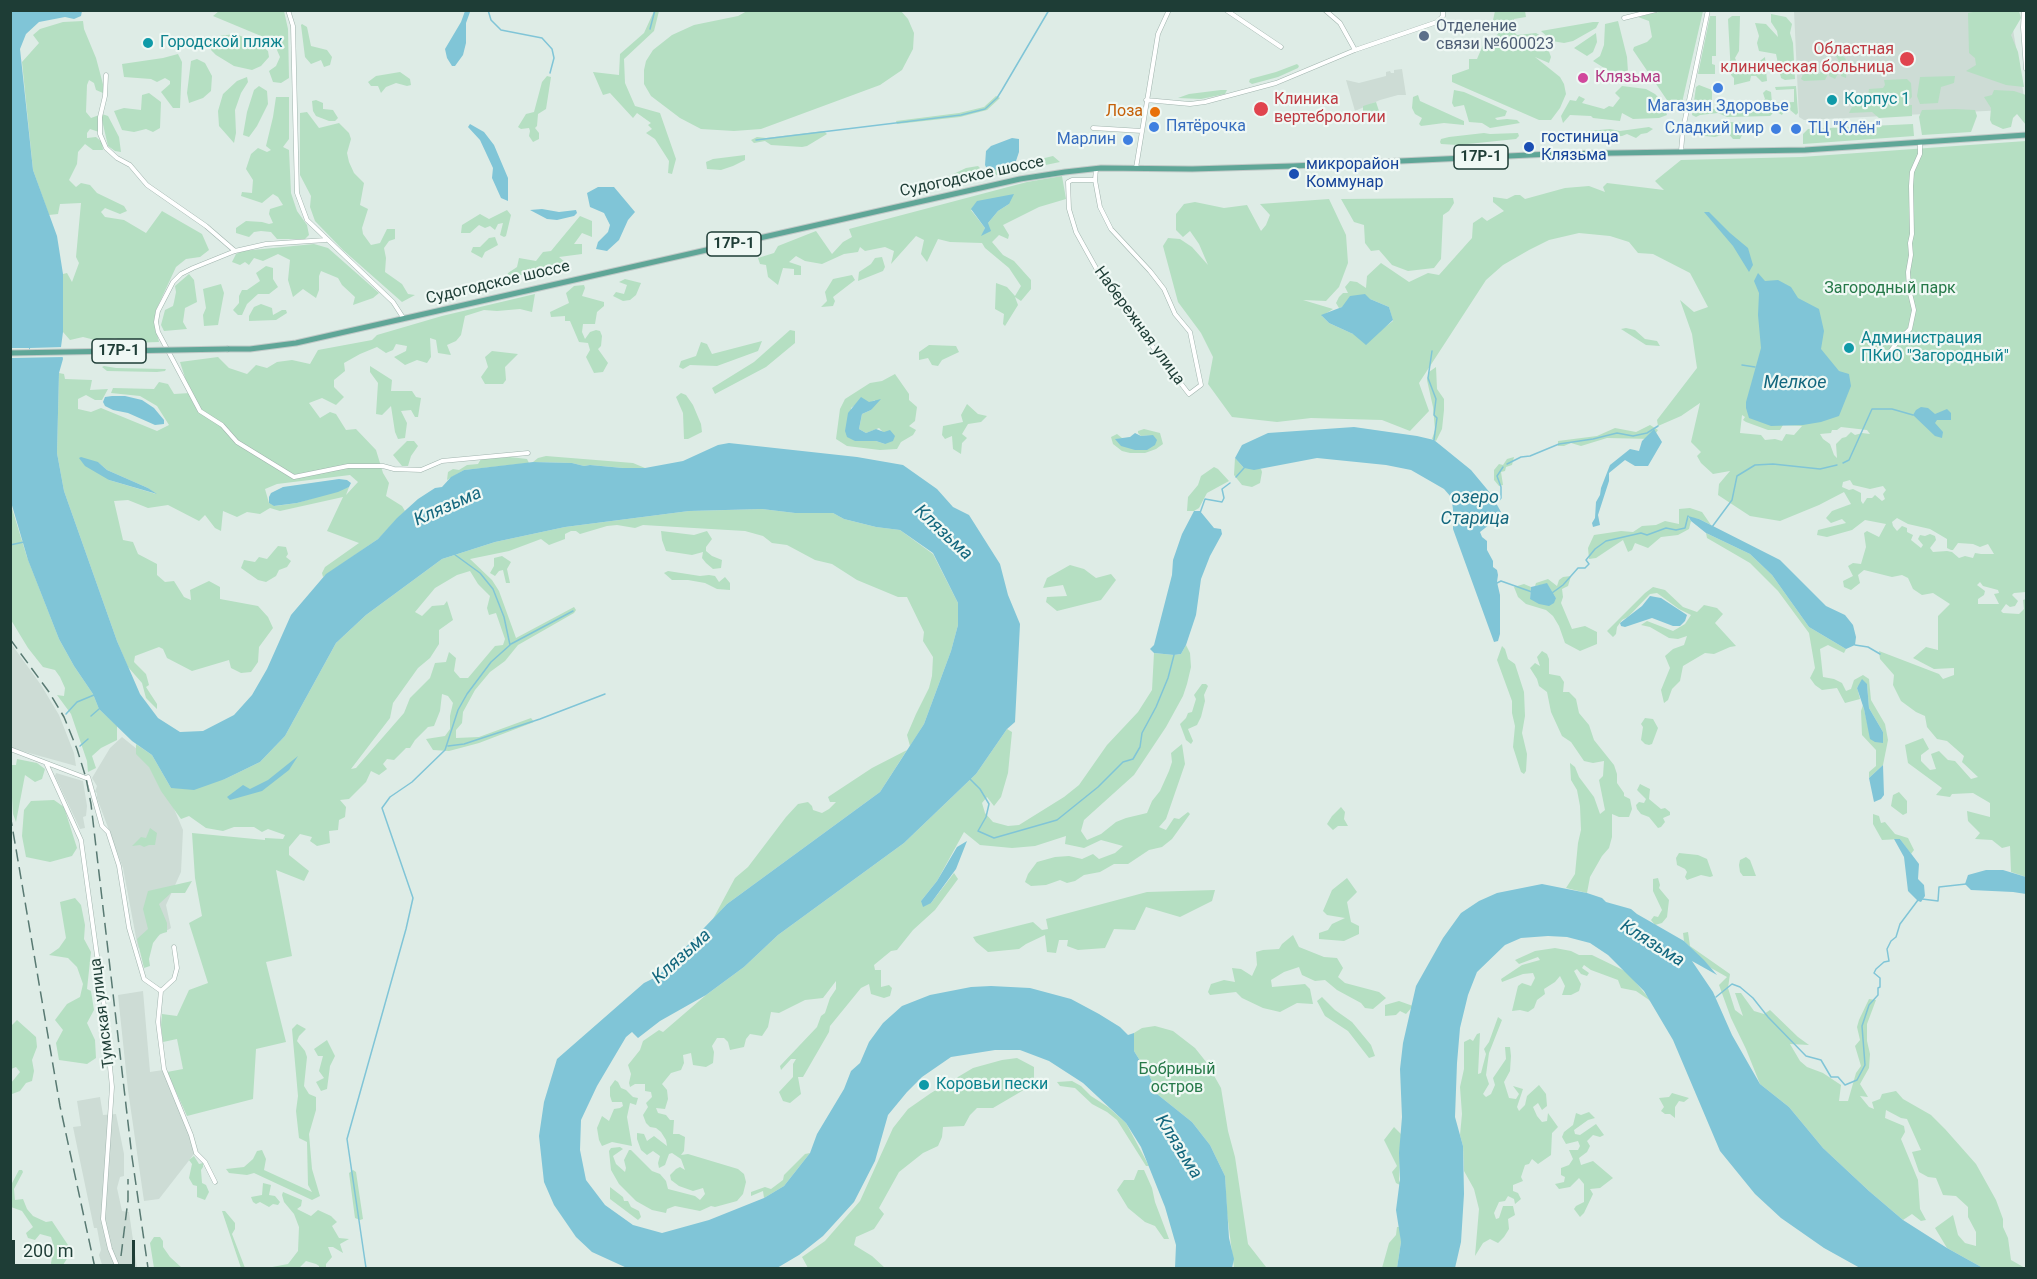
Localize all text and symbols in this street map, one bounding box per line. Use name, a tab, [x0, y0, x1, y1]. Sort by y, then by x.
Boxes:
place label: Отделение связи №600023	[1436, 17, 1554, 55]
marker: Отделение связи №600023	[1417, 29, 1431, 43]
place label: Городской пляж	[160, 33, 282, 53]
marker: Городской пляж	[141, 36, 155, 50]
place label: Областная клиническая больница	[1720, 40, 1894, 78]
marker: Областная клиническая больница	[1898, 50, 1916, 68]
place label: Клязьма	[1595, 68, 1661, 88]
marker: Клязьма	[1576, 71, 1590, 85]
marker: Магазин Здоровье	[1711, 81, 1725, 95]
place label: Клиника вертебрологии	[1274, 90, 1386, 128]
place label: Корпус 1	[1844, 90, 1910, 110]
marker: Корпус 1	[1825, 93, 1839, 107]
place label: Магазин Здоровье	[1647, 97, 1789, 117]
marker: Клиника вертебрологии	[1252, 100, 1270, 118]
place label: Лоза	[1106, 102, 1143, 122]
marker: Лоза	[1148, 105, 1162, 119]
place label: Пятёрочка	[1166, 117, 1246, 137]
place label: Сладкий мир	[1665, 119, 1764, 139]
place label: ТЦ "Клён"	[1808, 119, 1881, 139]
marker: Пятёрочка	[1147, 120, 1161, 134]
marker: Сладкий мир	[1769, 122, 1783, 136]
marker: ТЦ "Клён"	[1789, 122, 1803, 136]
place label: гостиница Клязьма	[1541, 128, 1619, 166]
place label: Марлин	[1057, 130, 1116, 150]
marker: Марлин	[1121, 133, 1135, 147]
marker: гостиница Клязьма	[1522, 140, 1536, 154]
road number: 17Р-1	[1454, 145, 1508, 169]
street label: Судогодское шоссе	[898, 152, 1046, 202]
place label: микрорайон Коммунар	[1306, 155, 1399, 193]
marker: микрорайон Коммунар	[1287, 167, 1301, 181]
road number: 17Р-1	[707, 232, 761, 256]
street label: Судогодское шоссе	[424, 257, 572, 309]
street label: Набережная улица	[1090, 263, 1188, 389]
park label: Загородный парк	[1824, 279, 1956, 299]
place label: Администрация ПКиО "Загородный"	[1861, 329, 2009, 367]
road number: 17Р-1	[92, 339, 146, 363]
marker: Администрация ПКиО "Загородный"	[1842, 341, 1856, 355]
water label: Мелкое	[1763, 372, 1827, 394]
water label: Клязьма	[411, 483, 485, 531]
water label: озеро Старица	[1441, 487, 1509, 530]
water label: Клязьма	[909, 501, 977, 565]
water label: Клязьма	[1616, 916, 1688, 972]
water label: Клязьма	[648, 925, 716, 989]
street label: Тумская улица	[87, 957, 119, 1069]
park label: Бобриный остров	[1138, 1060, 1216, 1098]
place label: Коровьи пески	[936, 1075, 1048, 1095]
marker: Коровьи пески	[917, 1078, 931, 1092]
water label: Клязьма	[1150, 1111, 1206, 1183]
scale bar	[15, 1228, 138, 1266]
text: 200 m	[23, 1240, 74, 1261]

